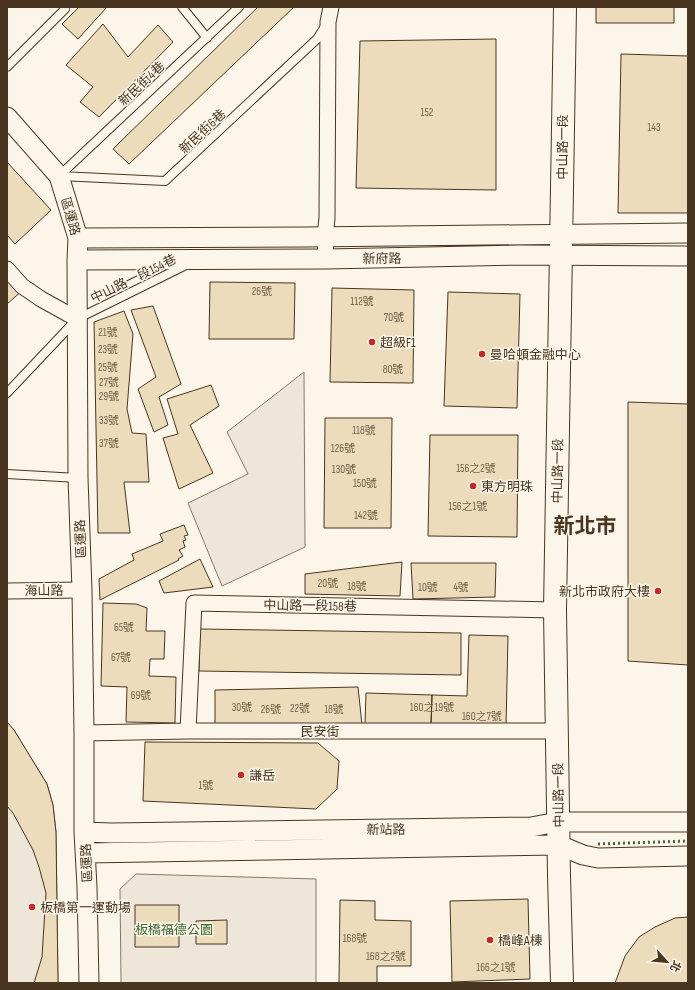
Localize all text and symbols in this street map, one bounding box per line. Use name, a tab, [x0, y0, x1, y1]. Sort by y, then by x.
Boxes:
street label: 新民街4巷	[115, 58, 168, 109]
street label: 新民街6巷	[176, 106, 229, 157]
house number: 152	[421, 106, 434, 119]
street label: 中山路一段	[555, 114, 571, 180]
house number: 143	[647, 121, 661, 134]
street label: 區運路	[57, 195, 83, 237]
street label: 中山路一段154巷	[88, 251, 179, 307]
street label: 新府路	[362, 251, 402, 267]
house number: 26號	[252, 285, 272, 298]
house number: 112號	[350, 295, 374, 308]
house number: 70號	[384, 311, 404, 324]
house number: 21號	[98, 326, 118, 339]
place label: 超級F1	[380, 335, 416, 351]
marker: 超級F1	[367, 337, 377, 347]
house number: 23號	[98, 343, 118, 356]
place label: 曼哈頓金融中心	[490, 347, 581, 363]
marker: 曼哈頓金融中心	[477, 349, 487, 359]
house number: 25號	[98, 361, 118, 374]
house number: 80號	[383, 363, 403, 376]
house number: 27號	[99, 376, 119, 389]
house number: 29號	[99, 390, 119, 403]
house number: 33號	[99, 414, 119, 427]
house number: 118號	[352, 424, 376, 437]
house number: 37號	[99, 437, 119, 450]
street label: 中山路一段	[549, 438, 567, 504]
house number: 126號	[331, 442, 355, 455]
house number: 156之2號	[456, 462, 496, 475]
house number: 130號	[332, 463, 356, 476]
house number: 150號	[353, 477, 377, 490]
place label: 東方明珠	[481, 479, 533, 495]
marker: 東方明珠	[468, 481, 478, 491]
house number: 156之1號	[449, 500, 487, 513]
house number: 142號	[354, 509, 378, 522]
district label: 新北市	[554, 514, 617, 539]
street label: 區運路	[72, 519, 90, 559]
house number: 20號	[318, 577, 338, 590]
house number: 18號	[347, 580, 367, 593]
house number: 10號	[418, 581, 438, 594]
house number: 4號	[453, 581, 469, 594]
street label: 海山路	[24, 583, 64, 599]
place label: 新北市政府大樓	[559, 584, 650, 600]
marker: 新北市政府大樓	[653, 586, 663, 596]
street label: 中山路一段158巷	[263, 597, 357, 615]
house number: 65號	[114, 621, 134, 634]
house number: 67號	[111, 651, 131, 664]
house number: 69號	[131, 689, 151, 702]
house number: 30號	[232, 701, 252, 714]
house number: 160之19號	[410, 701, 454, 714]
house number: 22號	[290, 702, 310, 715]
house number: 26號	[261, 703, 281, 716]
house number: 18號	[324, 703, 344, 716]
house number: 160之7號	[462, 710, 502, 723]
street label: 民安街	[300, 724, 340, 740]
street label: 中山路一段	[550, 762, 568, 828]
place label: 謙岳	[249, 768, 275, 784]
marker: 謙岳	[236, 770, 246, 780]
house number: 1號	[199, 779, 213, 792]
street label: 新站路	[366, 822, 406, 838]
street label: 區運路	[78, 843, 96, 883]
place label: 板橋第一運動場	[40, 900, 131, 916]
marker: 板橋第一運動場	[27, 902, 37, 912]
park label: 板橋福德公園	[135, 922, 213, 938]
house number: 168號	[343, 932, 367, 945]
place label: 橋峰A棟	[498, 933, 543, 949]
marker: 橋峰A棟	[485, 935, 495, 945]
north arrow	[647, 942, 687, 982]
house number: 168之2號	[366, 950, 406, 963]
text: 北	[667, 958, 684, 974]
house number: 166之1號	[476, 961, 516, 974]

